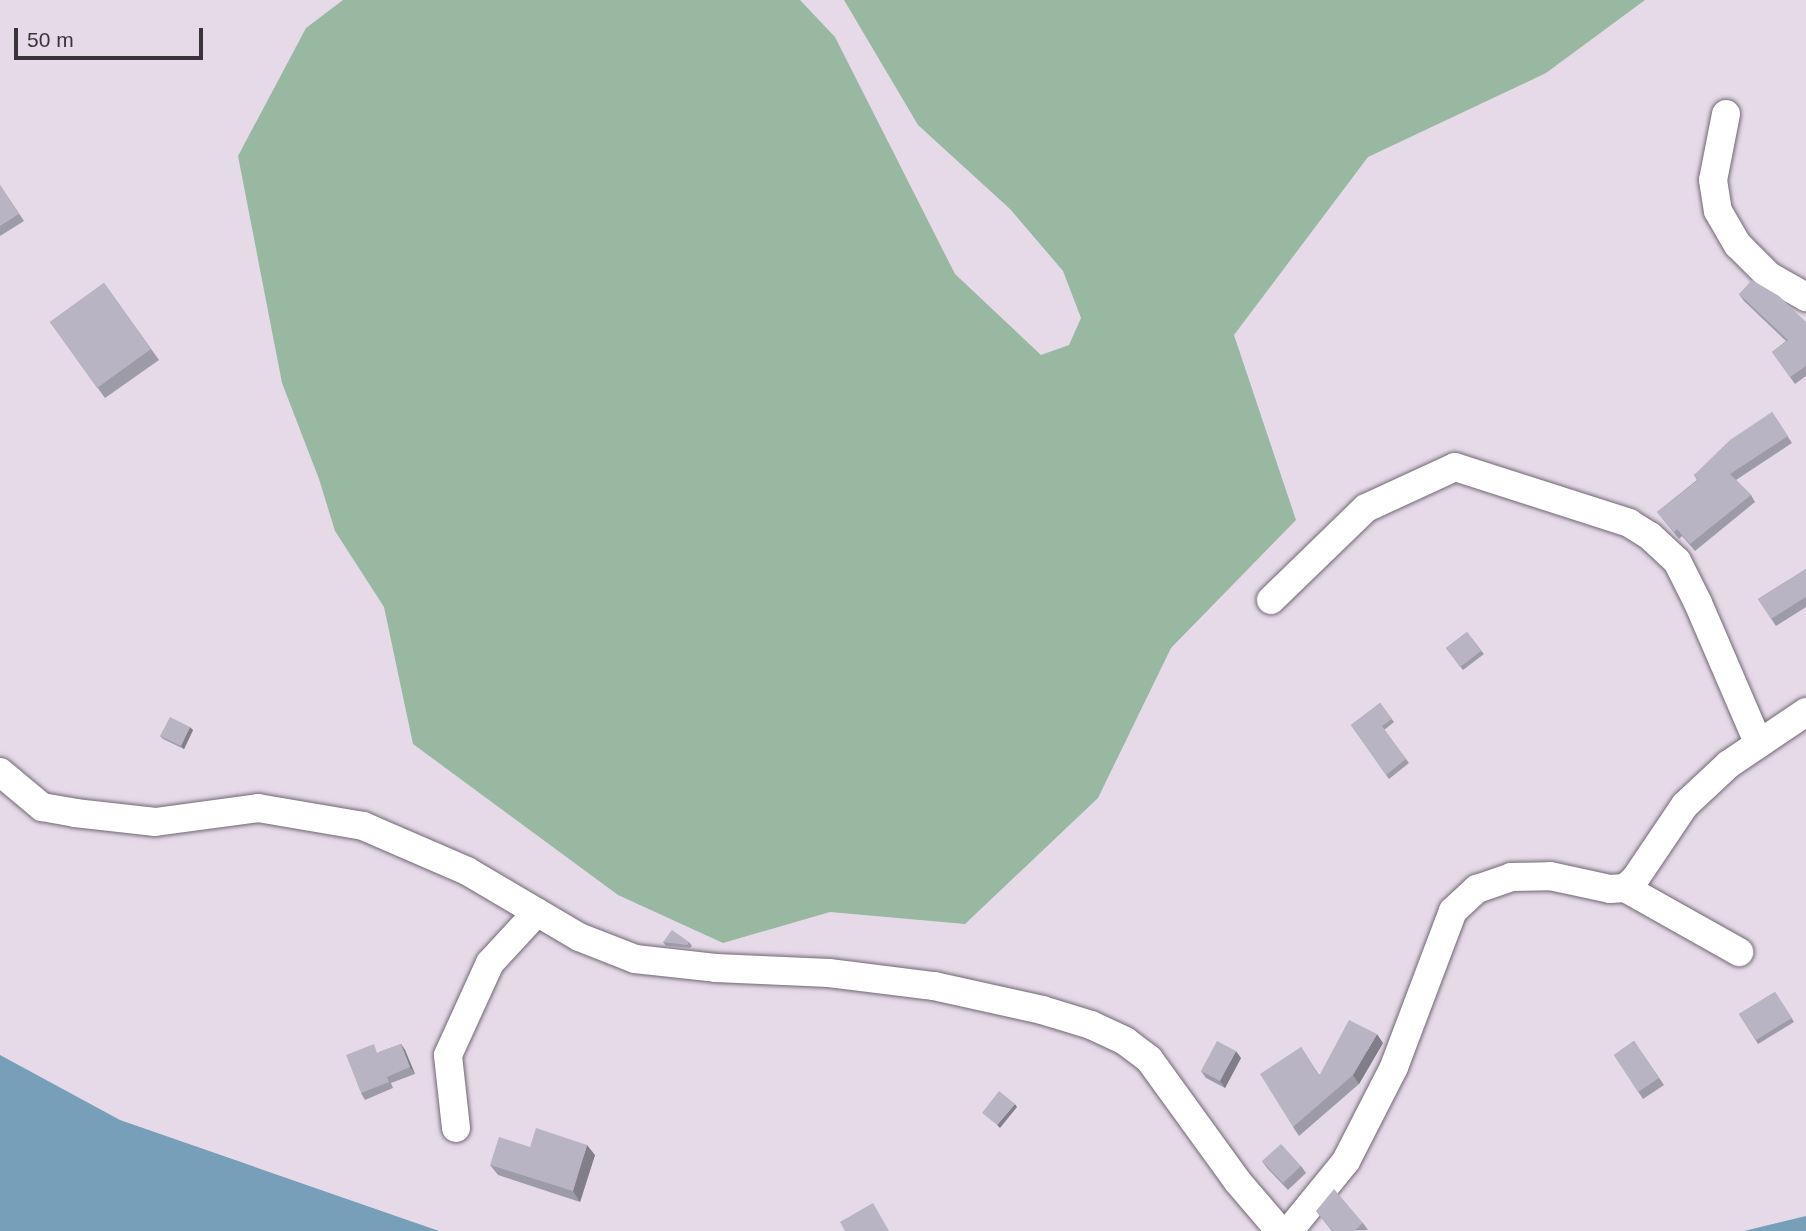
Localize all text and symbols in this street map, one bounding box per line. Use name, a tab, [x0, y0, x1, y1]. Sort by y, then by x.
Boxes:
scale bar	[18, 14, 206, 58]
text: 50 m	[27, 28, 74, 51]

